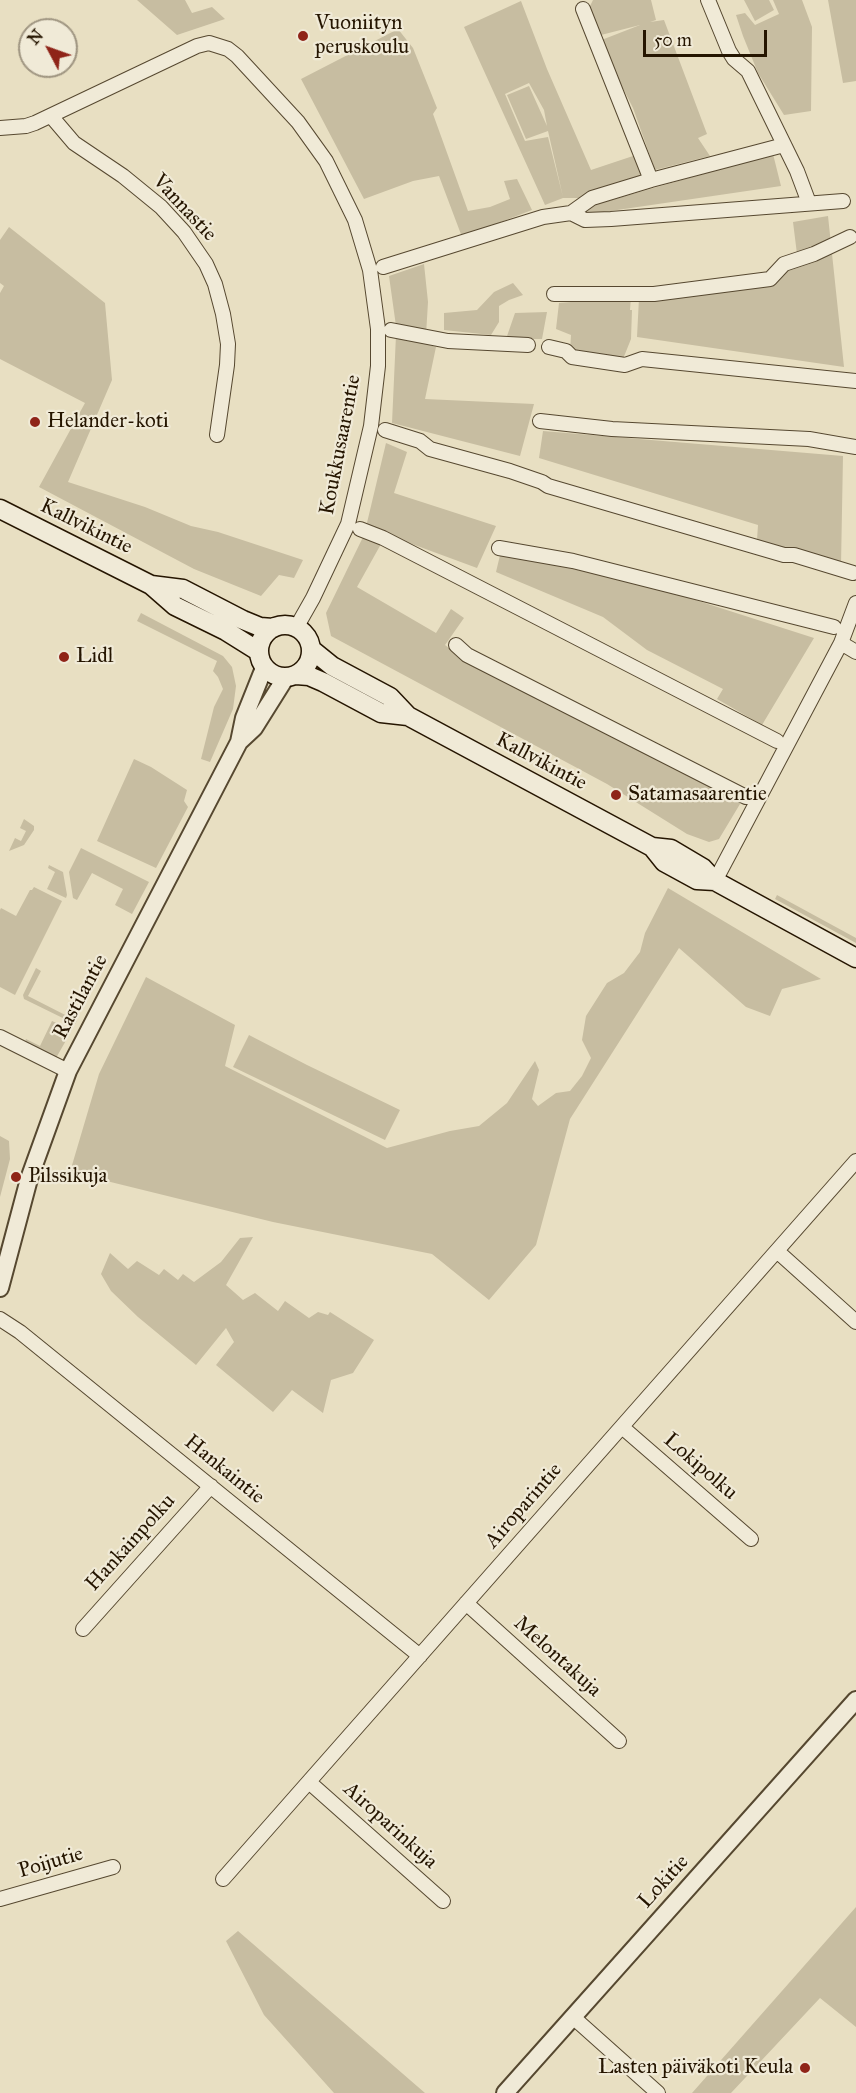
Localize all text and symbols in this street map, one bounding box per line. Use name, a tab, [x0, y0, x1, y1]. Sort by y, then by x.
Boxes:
place label: Vuoniityn peruskoulu	[315, 11, 409, 61]
north arrow	[18, 18, 78, 78]
scale bar	[646, 18, 770, 56]
text: N	[24, 26, 47, 49]
marker: Vuoniityn peruskoulu	[296, 29, 310, 43]
text: 50 m	[654, 29, 692, 51]
street label: Vannastie	[146, 169, 222, 247]
street label: Koukkusaarentie	[315, 373, 367, 517]
place label: Helander-koti	[47, 409, 169, 435]
marker: Helander-koti	[28, 415, 42, 429]
street label: Kallvikintie	[36, 494, 136, 560]
place label: Lidl	[76, 644, 113, 670]
marker: Lidl	[57, 650, 71, 664]
street label: Kallvikintie	[491, 728, 591, 796]
place label: Satamasaarentie	[628, 782, 767, 808]
marker: Satamasaarentie	[609, 788, 623, 802]
street label: Rastilantie	[48, 950, 114, 1044]
place label: Pilssikuja	[28, 1164, 107, 1190]
marker: Pilssikuja	[9, 1170, 23, 1184]
street label: Lokipolku	[658, 1428, 742, 1506]
street label: Hankaintie	[179, 1430, 269, 1510]
street label: Airoparintie	[480, 1458, 568, 1554]
street label: Hankainpolku	[81, 1489, 181, 1597]
street label: Melontakuja	[508, 1611, 606, 1703]
street label: Airoparinkuja	[338, 1777, 442, 1875]
street label: Poijutie	[16, 1842, 86, 1884]
street label: Lokitie	[633, 1850, 695, 1914]
place label: Lasten päiväkoti Keula	[598, 2055, 793, 2081]
marker: Lasten päiväkoti Keula	[798, 2061, 812, 2075]

